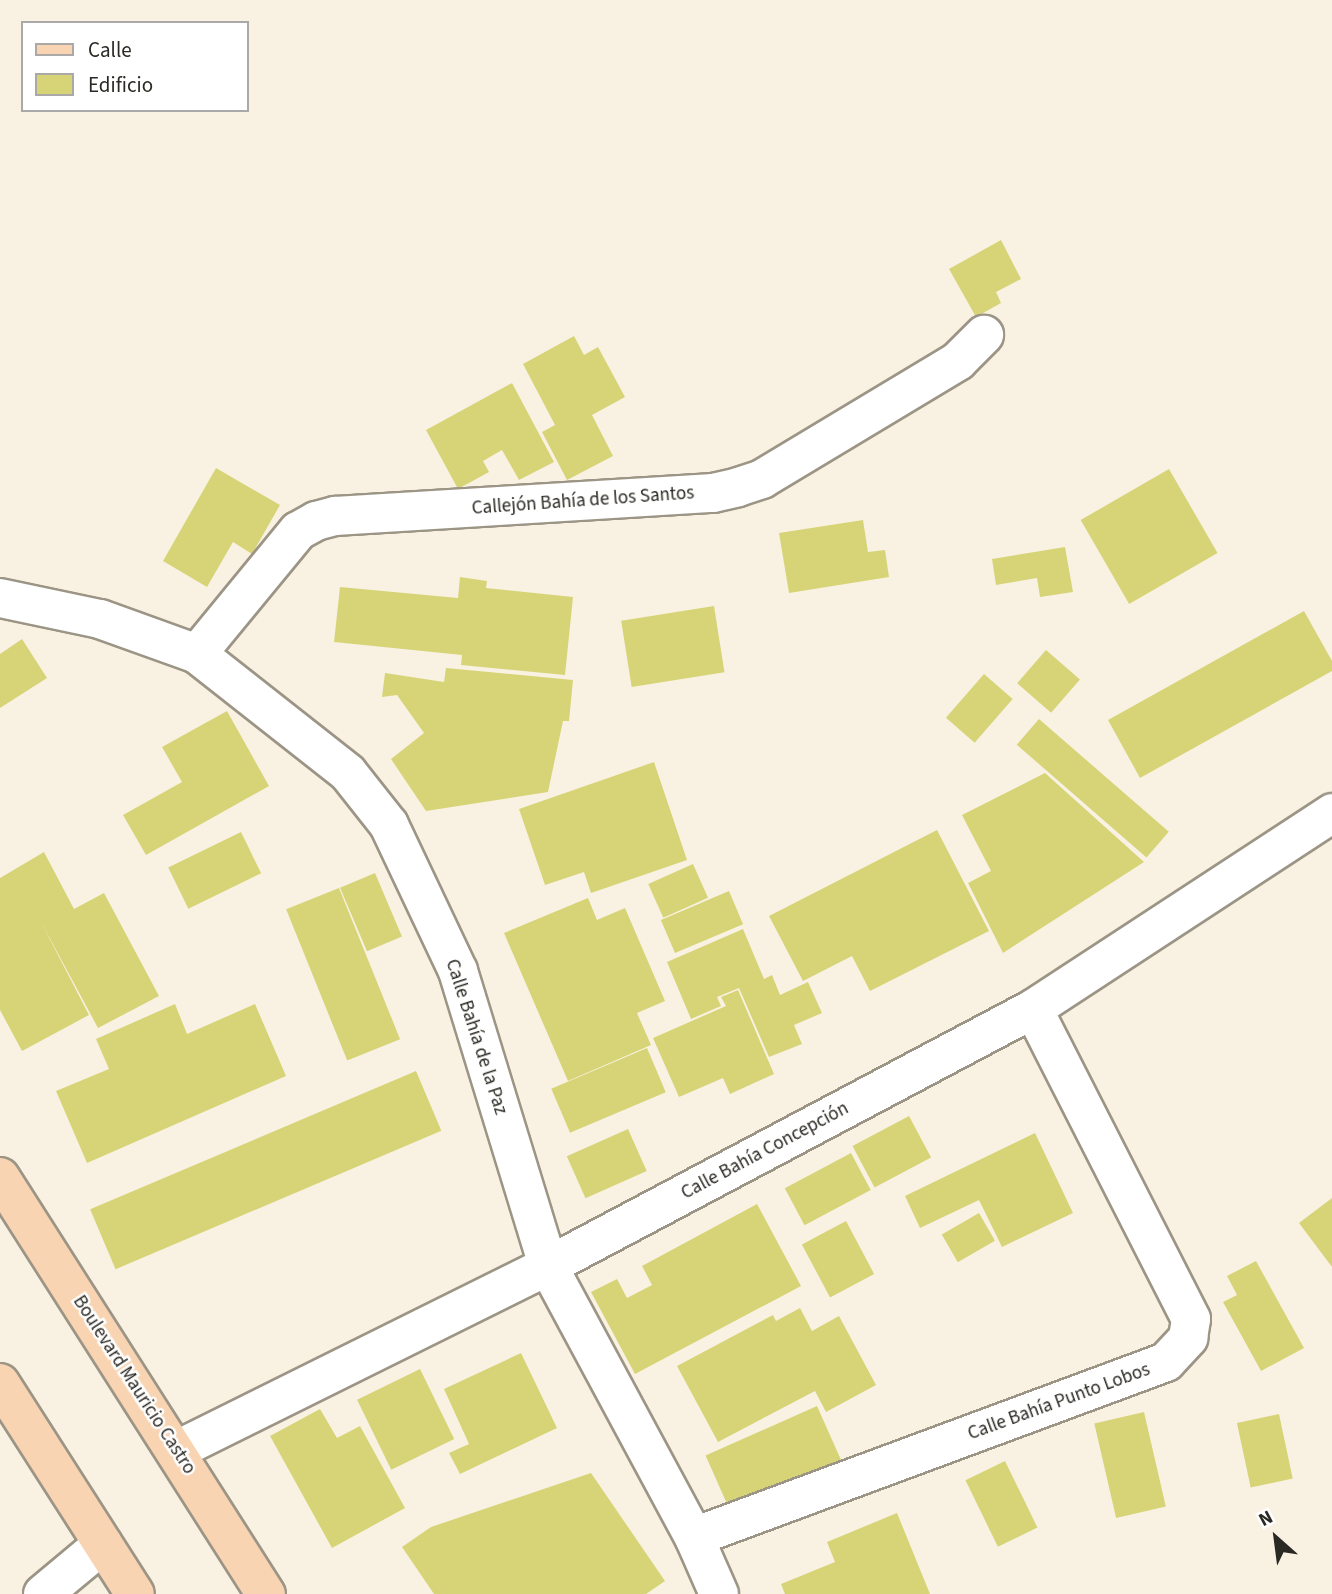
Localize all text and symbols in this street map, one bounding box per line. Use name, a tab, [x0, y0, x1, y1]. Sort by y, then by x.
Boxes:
legend	[21, 21, 248, 112]
text: Calle	[88, 35, 132, 65]
text: Edificio	[88, 70, 153, 100]
street label: Callejón Bahía de los Santos	[471, 482, 695, 520]
street label: Calle Bahía de la Paz	[440, 956, 512, 1118]
street label: Calle Bahía Concepción	[677, 1097, 853, 1205]
street label: Boulevard Mauricio Castro	[68, 1291, 200, 1479]
street label: Calle Bahía Punto Lobos	[965, 1358, 1153, 1446]
north arrow	[1241, 1503, 1311, 1573]
text: N	[1254, 1504, 1278, 1534]

